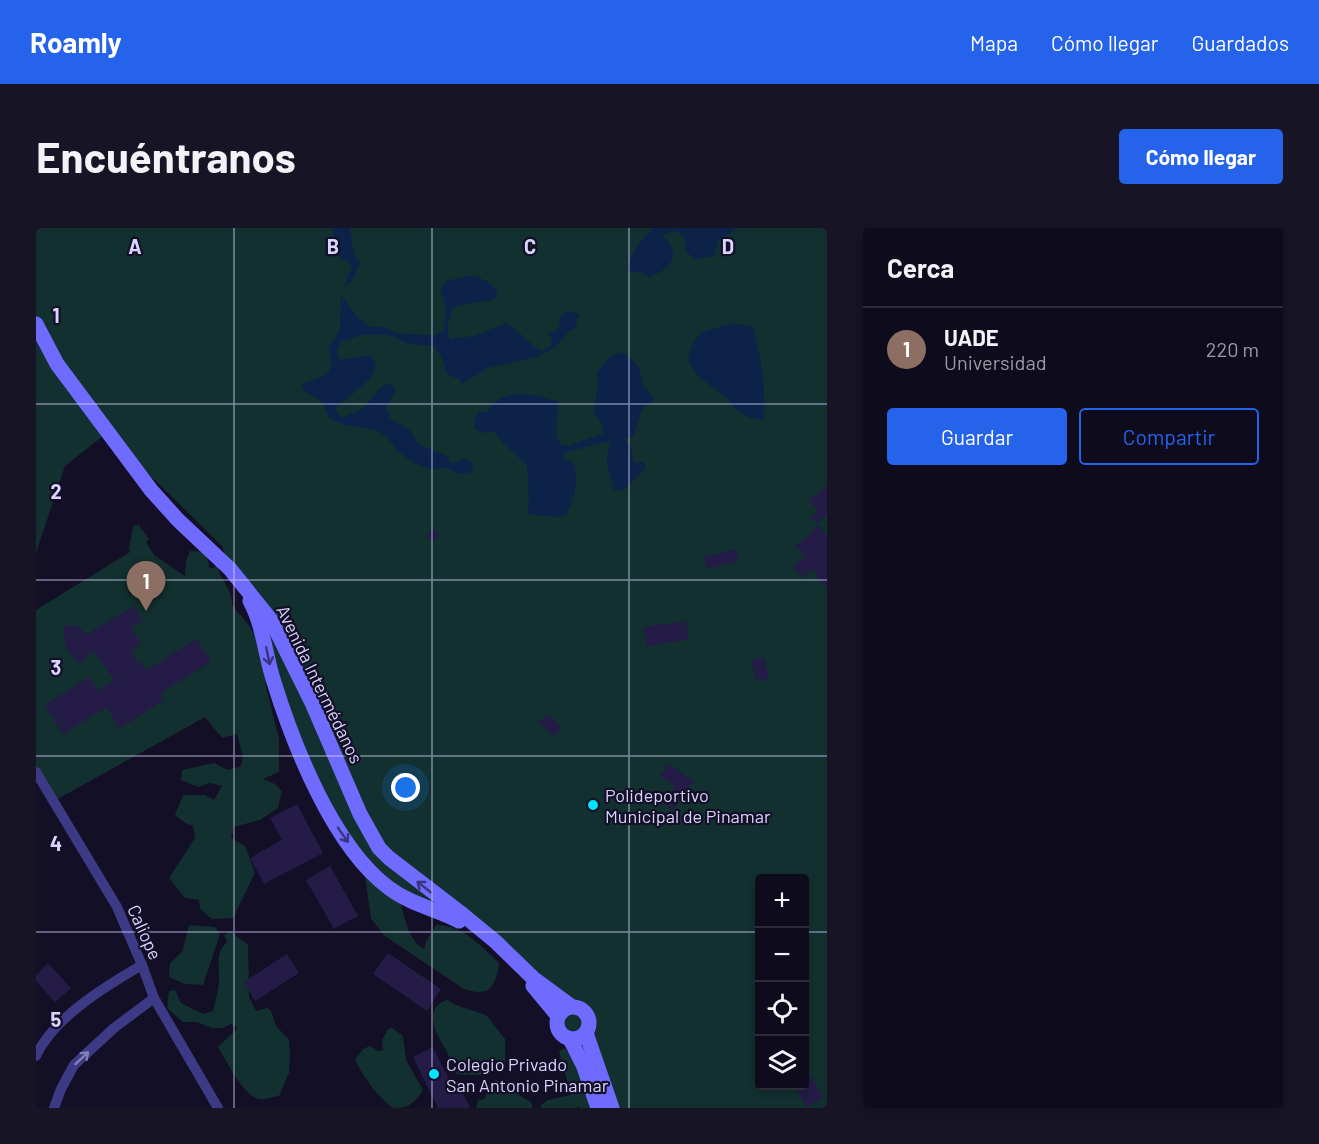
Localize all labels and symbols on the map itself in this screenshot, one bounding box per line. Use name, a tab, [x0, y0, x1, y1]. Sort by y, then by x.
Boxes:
text: A	[128, 234, 142, 258]
text: B	[327, 234, 339, 258]
text: C	[524, 234, 536, 258]
text: D	[722, 234, 734, 258]
text: 1	[52, 303, 60, 327]
text: 2	[50, 479, 62, 503]
pin: 1	[126, 562, 166, 611]
street label: Avenida Intermédanos	[272, 601, 368, 767]
one-way arrow	[263, 647, 275, 666]
text: 3	[51, 655, 61, 679]
your location	[391, 773, 420, 802]
place label: Polideportivo Municipal de Pinamar	[605, 784, 771, 827]
marker: Polideportivo Municipal de Pinamar	[586, 798, 600, 812]
one-way arrow	[337, 827, 349, 843]
text: 4	[50, 831, 62, 855]
one-way arrow	[417, 880, 433, 893]
street label: Caliope	[123, 901, 167, 963]
text: 5	[51, 1007, 62, 1031]
one-way arrow	[75, 1050, 90, 1065]
place label: Colegio Privado San Antonio Pinamar	[446, 1053, 609, 1096]
marker: Colegio Privado San Antonio Pinamar	[427, 1067, 441, 1081]

